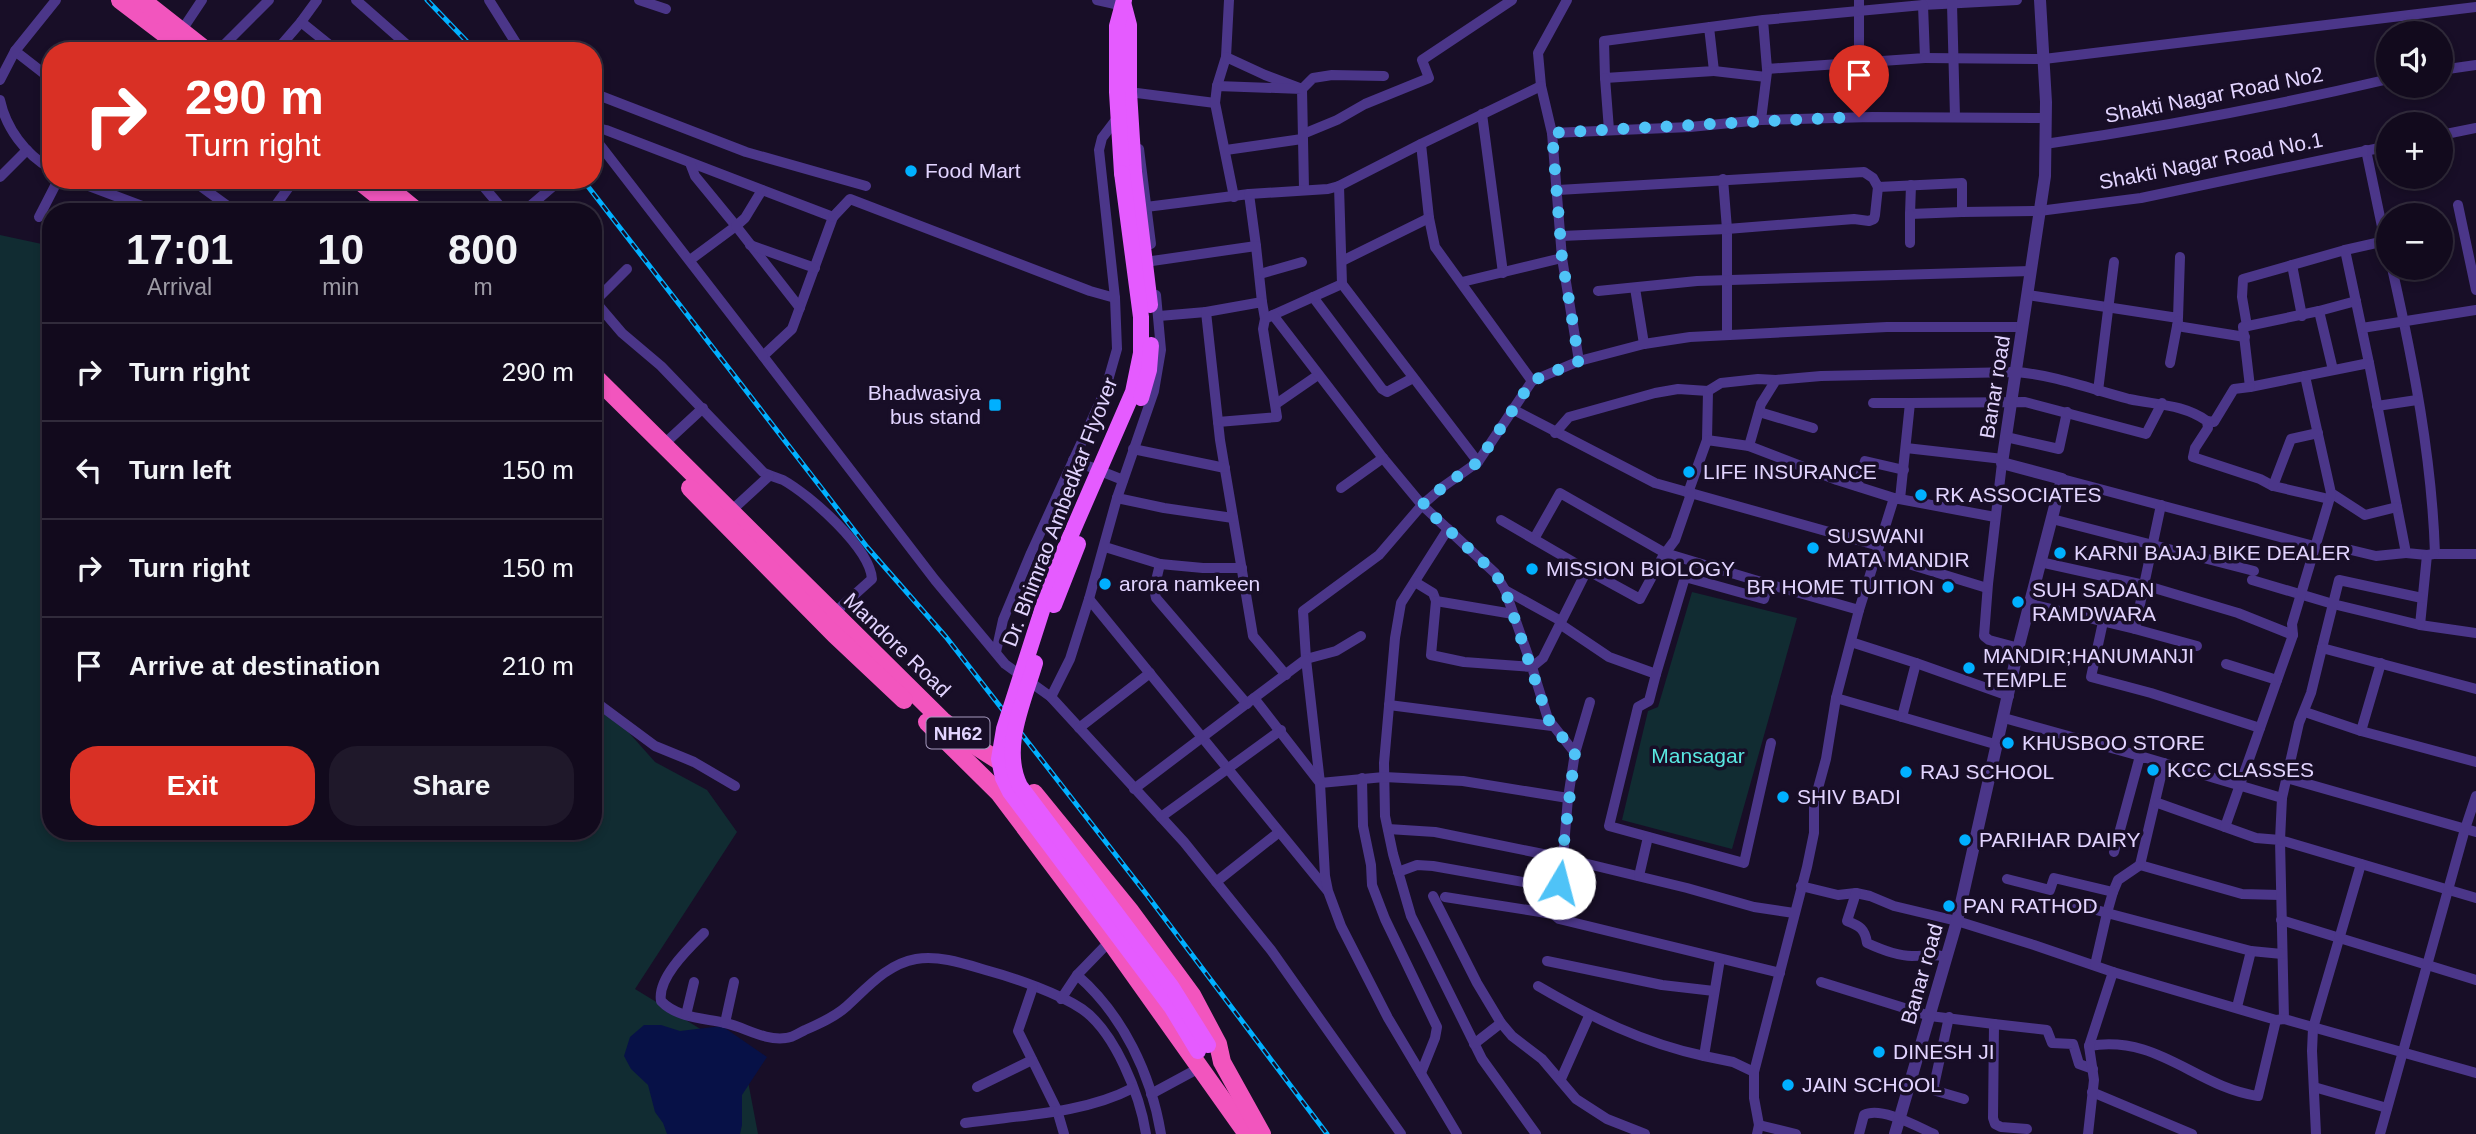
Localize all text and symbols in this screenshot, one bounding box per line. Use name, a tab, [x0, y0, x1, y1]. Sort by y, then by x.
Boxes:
map controls	[2376, 21, 2453, 280]
button: sound	[2376, 21, 2453, 98]
pin	[1829, 45, 1889, 117]
icon: arrive	[1840, 56, 1878, 94]
street label: Shakti Nagar Road No2	[2103, 62, 2325, 127]
icon: right	[70, 70, 161, 161]
text: 290 m	[185, 70, 324, 124]
button: +	[2376, 112, 2453, 189]
text: Turn right	[185, 127, 321, 163]
street label: Shakti Nagar Road No.1	[2097, 128, 2325, 194]
place label: Food Mart	[925, 159, 1021, 182]
marker: Food Mart	[903, 163, 919, 179]
button: −	[2376, 203, 2453, 280]
text: 17:01	[126, 226, 233, 273]
text: 10	[317, 226, 364, 273]
text: 800	[448, 226, 518, 273]
text: Arrival	[147, 274, 212, 300]
text: min	[322, 274, 359, 300]
text: m	[473, 274, 493, 300]
street label: Banar road	[1975, 334, 2014, 440]
icon: right	[70, 353, 108, 391]
text: Turn right	[129, 357, 250, 387]
text: 290 m	[502, 357, 574, 387]
street label: Dr. Bhimrao Ambedkar Flyover	[998, 374, 1122, 649]
place label: Bhadwasiya bus stand	[868, 381, 981, 428]
marker: Bhadwasiya bus stand	[987, 397, 1003, 413]
icon: left	[70, 451, 108, 489]
text: Turn left	[129, 455, 231, 485]
text: 150 m	[502, 455, 574, 485]
place label: LIFE INSURANCE	[1703, 460, 1877, 483]
marker: LIFE INSURANCE	[1681, 464, 1697, 480]
place label: RK ASSOCIATES	[1935, 483, 2102, 506]
marker: RK ASSOCIATES	[1913, 487, 1929, 503]
place label: SUSWANI MATA MANDIR	[1827, 524, 1970, 571]
marker: SUSWANI MATA MANDIR	[1805, 540, 1821, 556]
place label: KARNI BAJAJ BIKE DEALER	[2074, 541, 2351, 564]
marker: KARNI BAJAJ BIKE DEALER	[2052, 545, 2068, 561]
icon: right	[70, 549, 108, 587]
text: Turn right	[129, 553, 250, 583]
text: 150 m	[502, 553, 574, 583]
place label: MISSION BIOLOGY	[1546, 557, 1735, 580]
marker: MISSION BIOLOGY	[1524, 561, 1540, 577]
place label: arora namkeen	[1119, 572, 1260, 595]
place label: BR HOME TUITION	[1747, 575, 1934, 598]
marker: arora namkeen	[1097, 576, 1113, 592]
place label: SUH SADAN RAMDWARA	[2032, 578, 2156, 625]
marker: BR HOME TUITION	[1940, 579, 1956, 595]
street label: Mandore Road	[839, 588, 955, 701]
marker: SUH SADAN RAMDWARA	[2010, 594, 2026, 610]
place label: MANDIR;HANUMANJI TEMPLE	[1983, 644, 2194, 691]
icon: arrive	[70, 647, 108, 685]
text: Arrive at destination	[129, 651, 380, 681]
text: 210 m	[502, 651, 574, 681]
marker: MANDIR;HANUMANJI TEMPLE	[1961, 660, 1977, 676]
road number: NH62	[926, 718, 990, 748]
place label: KHUSBOO STORE	[2022, 731, 2205, 754]
marker: KHUSBOO STORE	[2000, 735, 2016, 751]
park label: Mansagar	[1651, 744, 1745, 767]
button: Exit	[70, 746, 315, 826]
button: Share	[329, 746, 574, 826]
place label: KCC CLASSES	[2167, 758, 2314, 781]
place label: RAJ SCHOOL	[1920, 760, 2054, 783]
marker: KCC CLASSES	[2145, 762, 2161, 778]
marker: RAJ SCHOOL	[1898, 764, 1914, 780]
place label: SHIV BADI	[1797, 785, 1901, 808]
marker: SHIV BADI	[1775, 789, 1791, 805]
place label: PARIHAR DAIRY	[1979, 828, 2140, 851]
marker: PARIHAR DAIRY	[1957, 832, 1973, 848]
position arrow	[1522, 846, 1596, 920]
place label: PAN RATHOD	[1963, 894, 2098, 917]
marker: PAN RATHOD	[1941, 898, 1957, 914]
street label: Banar road	[1896, 921, 1947, 1027]
place label: DINESH JI	[1893, 1040, 1995, 1063]
marker: DINESH JI	[1871, 1044, 1887, 1060]
place label: JAIN SCHOOL	[1802, 1073, 1942, 1096]
marker: JAIN SCHOOL	[1780, 1077, 1796, 1093]

